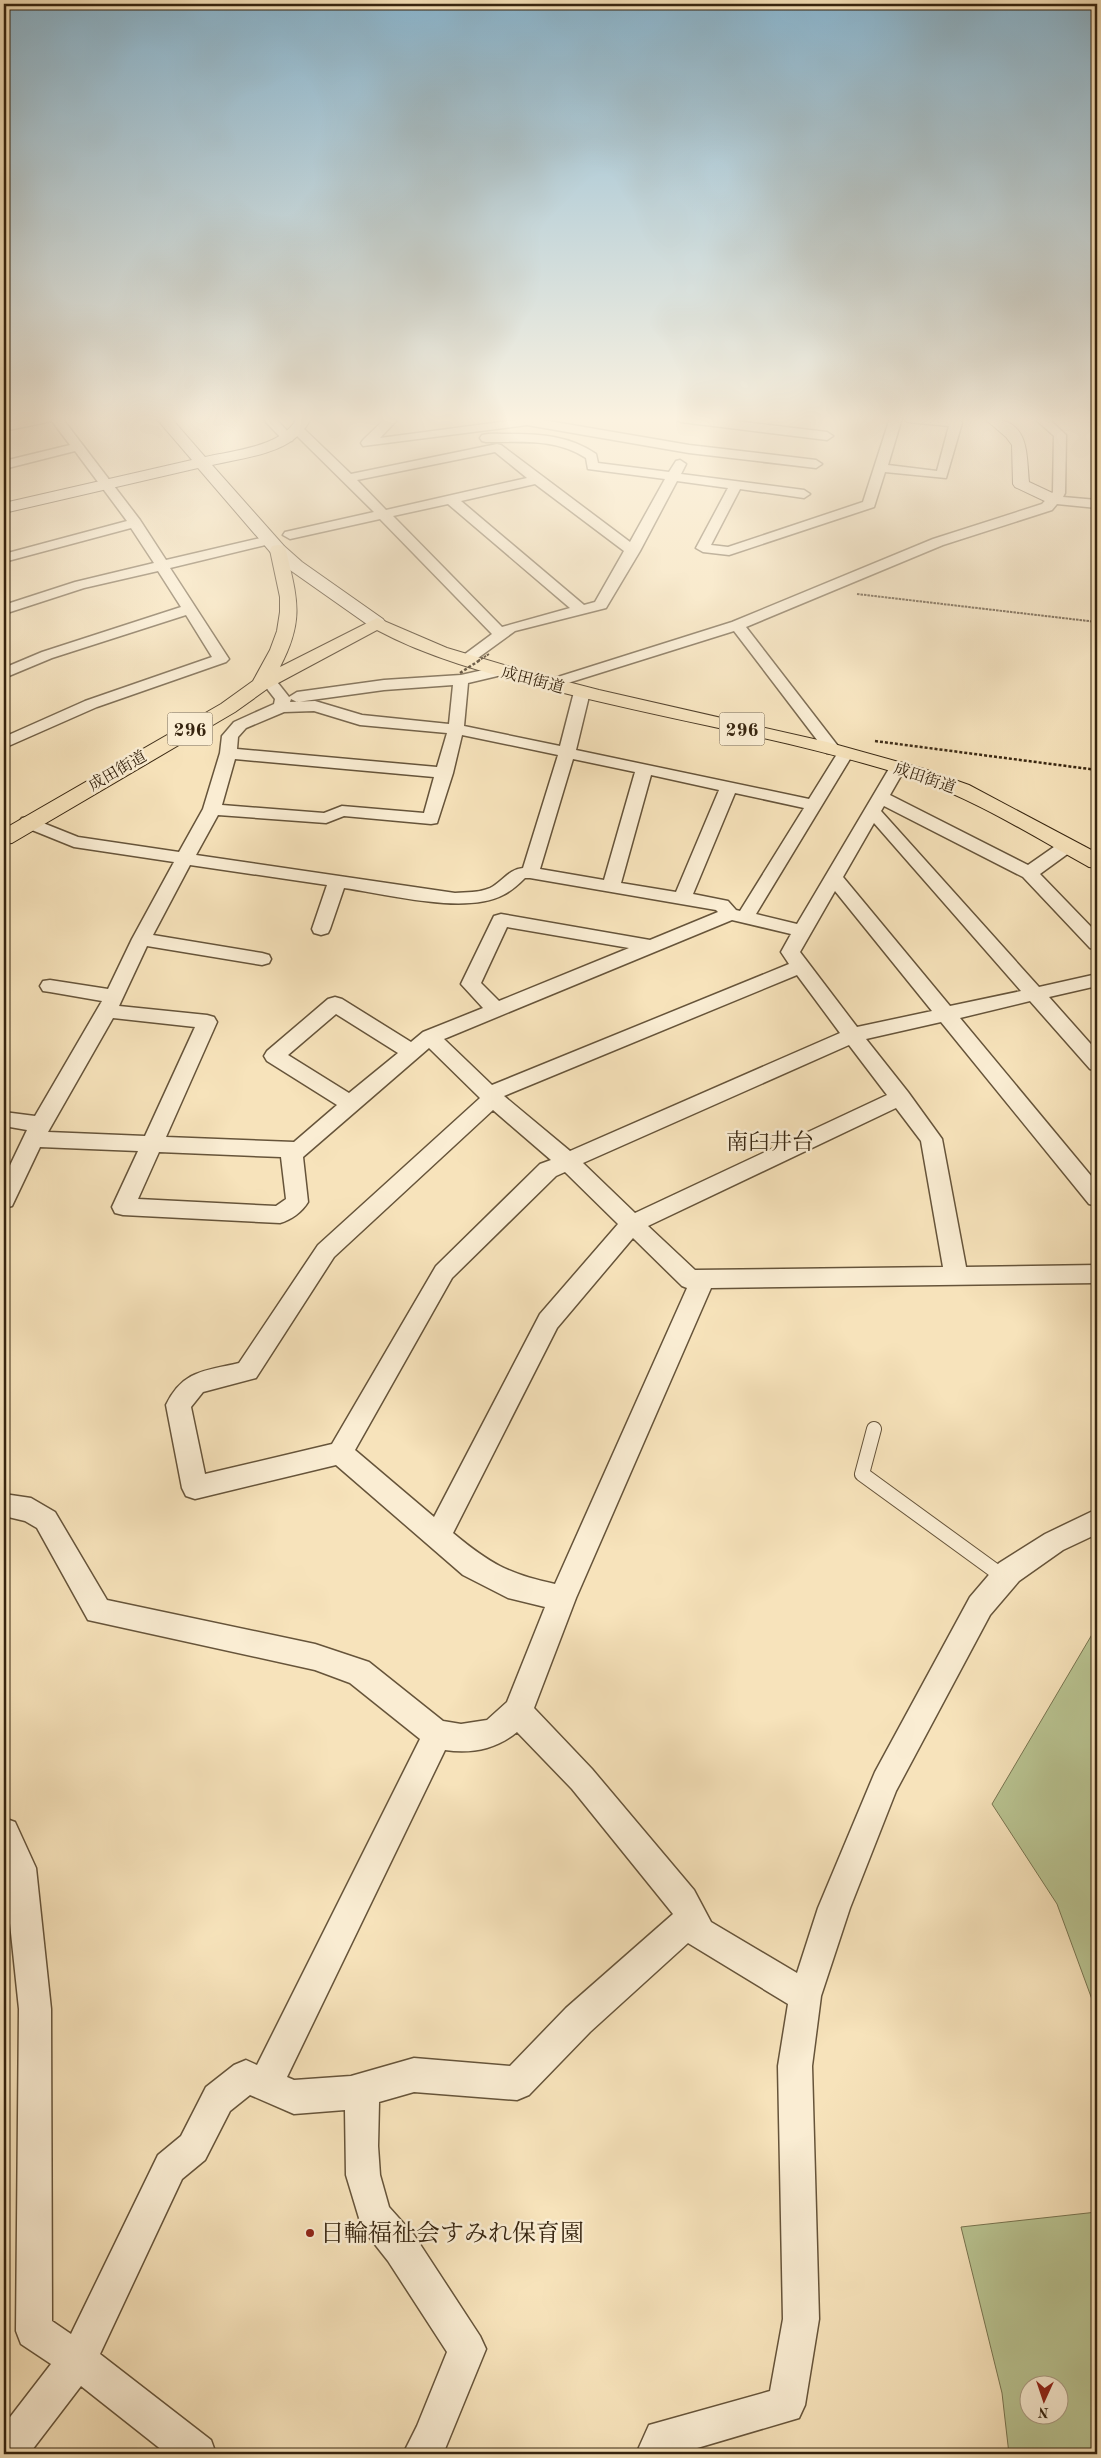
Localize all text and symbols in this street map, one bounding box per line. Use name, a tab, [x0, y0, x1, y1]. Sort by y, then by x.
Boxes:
street label: 成田街道	[499, 663, 566, 697]
road number: 296	[168, 712, 212, 746]
road number: 296	[720, 712, 764, 746]
street label: 成田街道	[85, 747, 150, 795]
street label: 成田街道	[891, 759, 958, 797]
district label: 南臼井台	[726, 1130, 814, 1154]
place label: 日輪福祉会すみれ保育園	[320, 2220, 584, 2247]
marker: 日輪福祉会すみれ保育園	[304, 2227, 316, 2239]
north arrow	[1018, 2376, 1068, 2426]
text: N	[1037, 2405, 1049, 2419]

